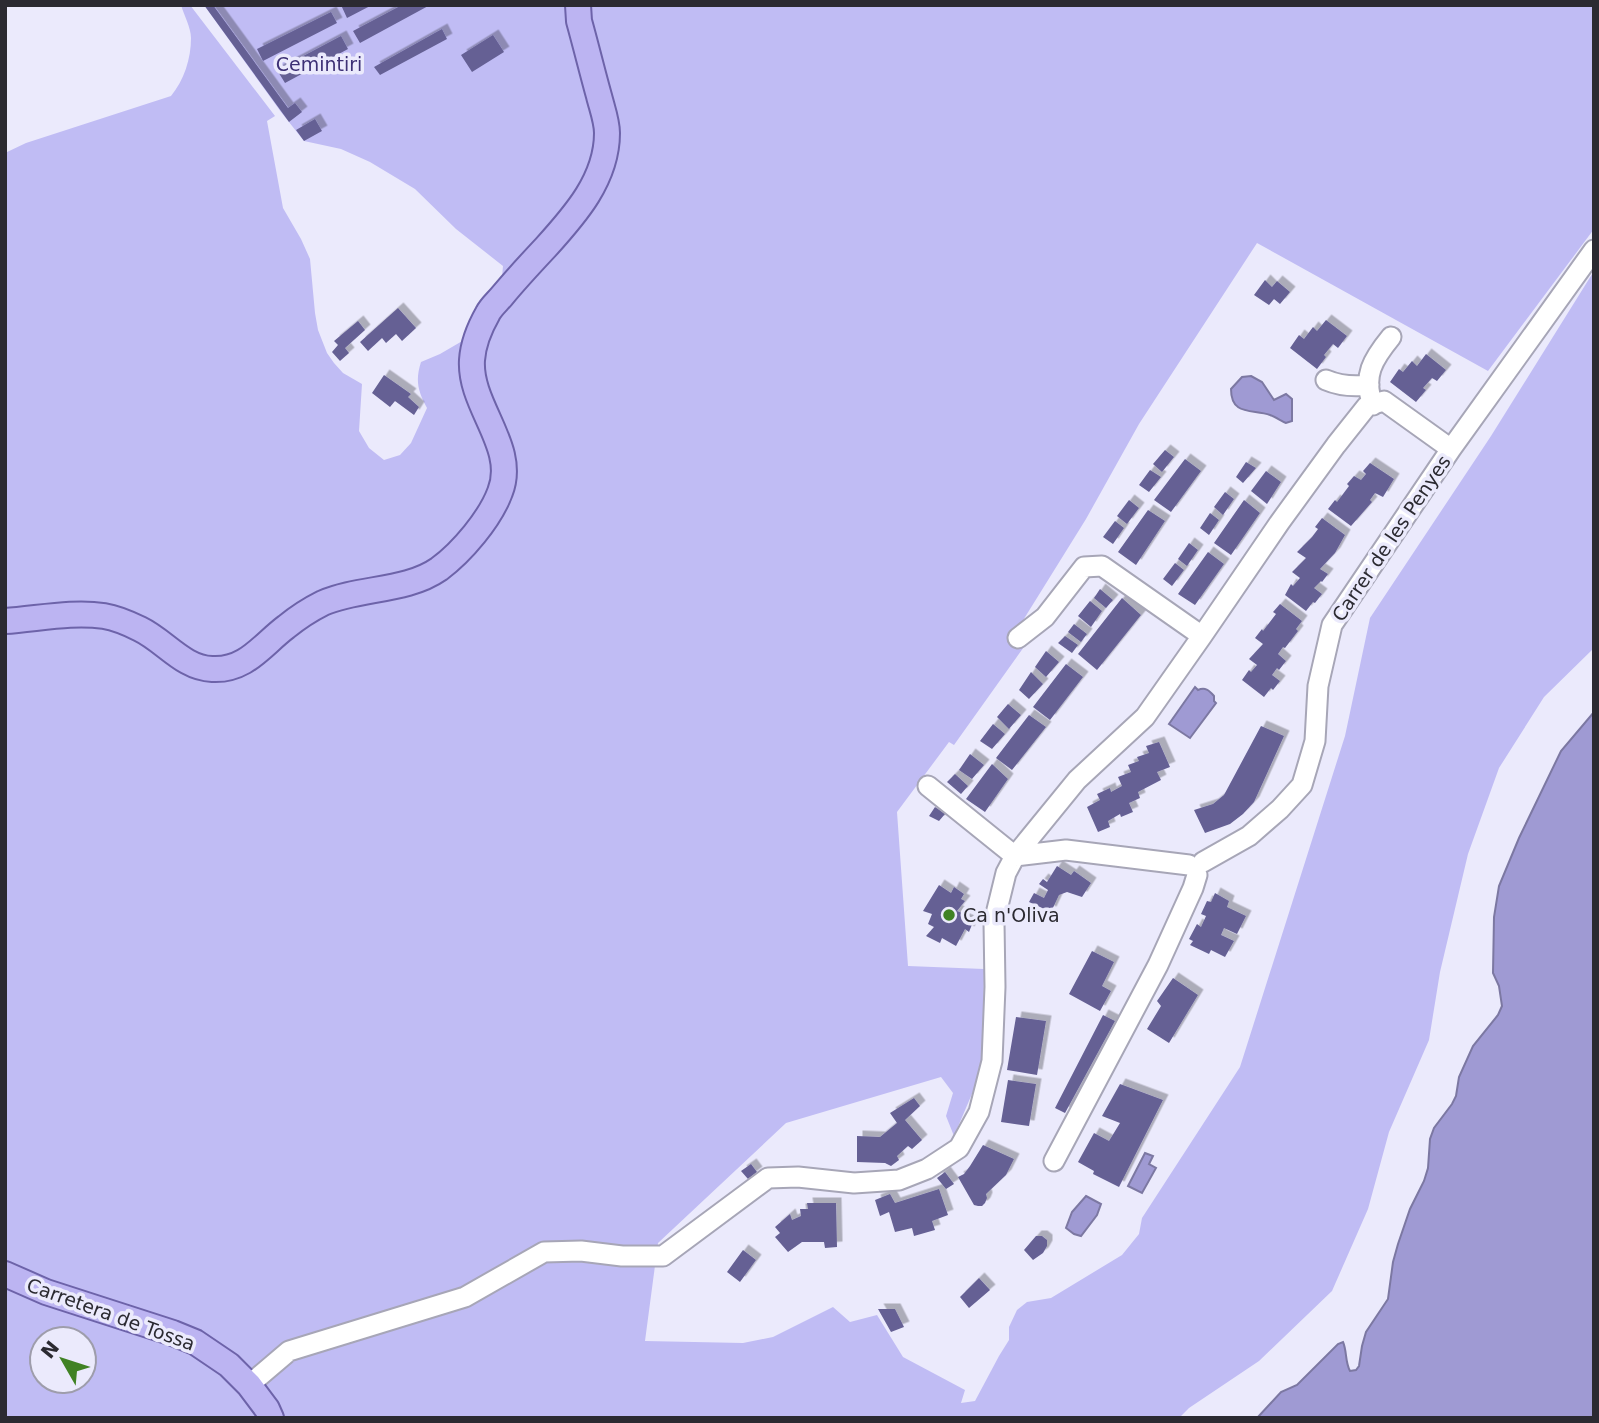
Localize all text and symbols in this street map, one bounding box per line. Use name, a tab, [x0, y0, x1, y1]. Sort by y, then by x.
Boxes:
park label: Cemintiri	[276, 53, 362, 75]
street label: Carrer de les Penyes	[1327, 451, 1455, 625]
place label: Ca n'Oliva	[963, 904, 1060, 926]
marker: Ca n'Oliva	[941, 907, 957, 923]
street label: Carretera de Tossa	[24, 1273, 198, 1355]
north arrow	[28, 1325, 98, 1395]
text: N	[36, 1336, 63, 1362]

